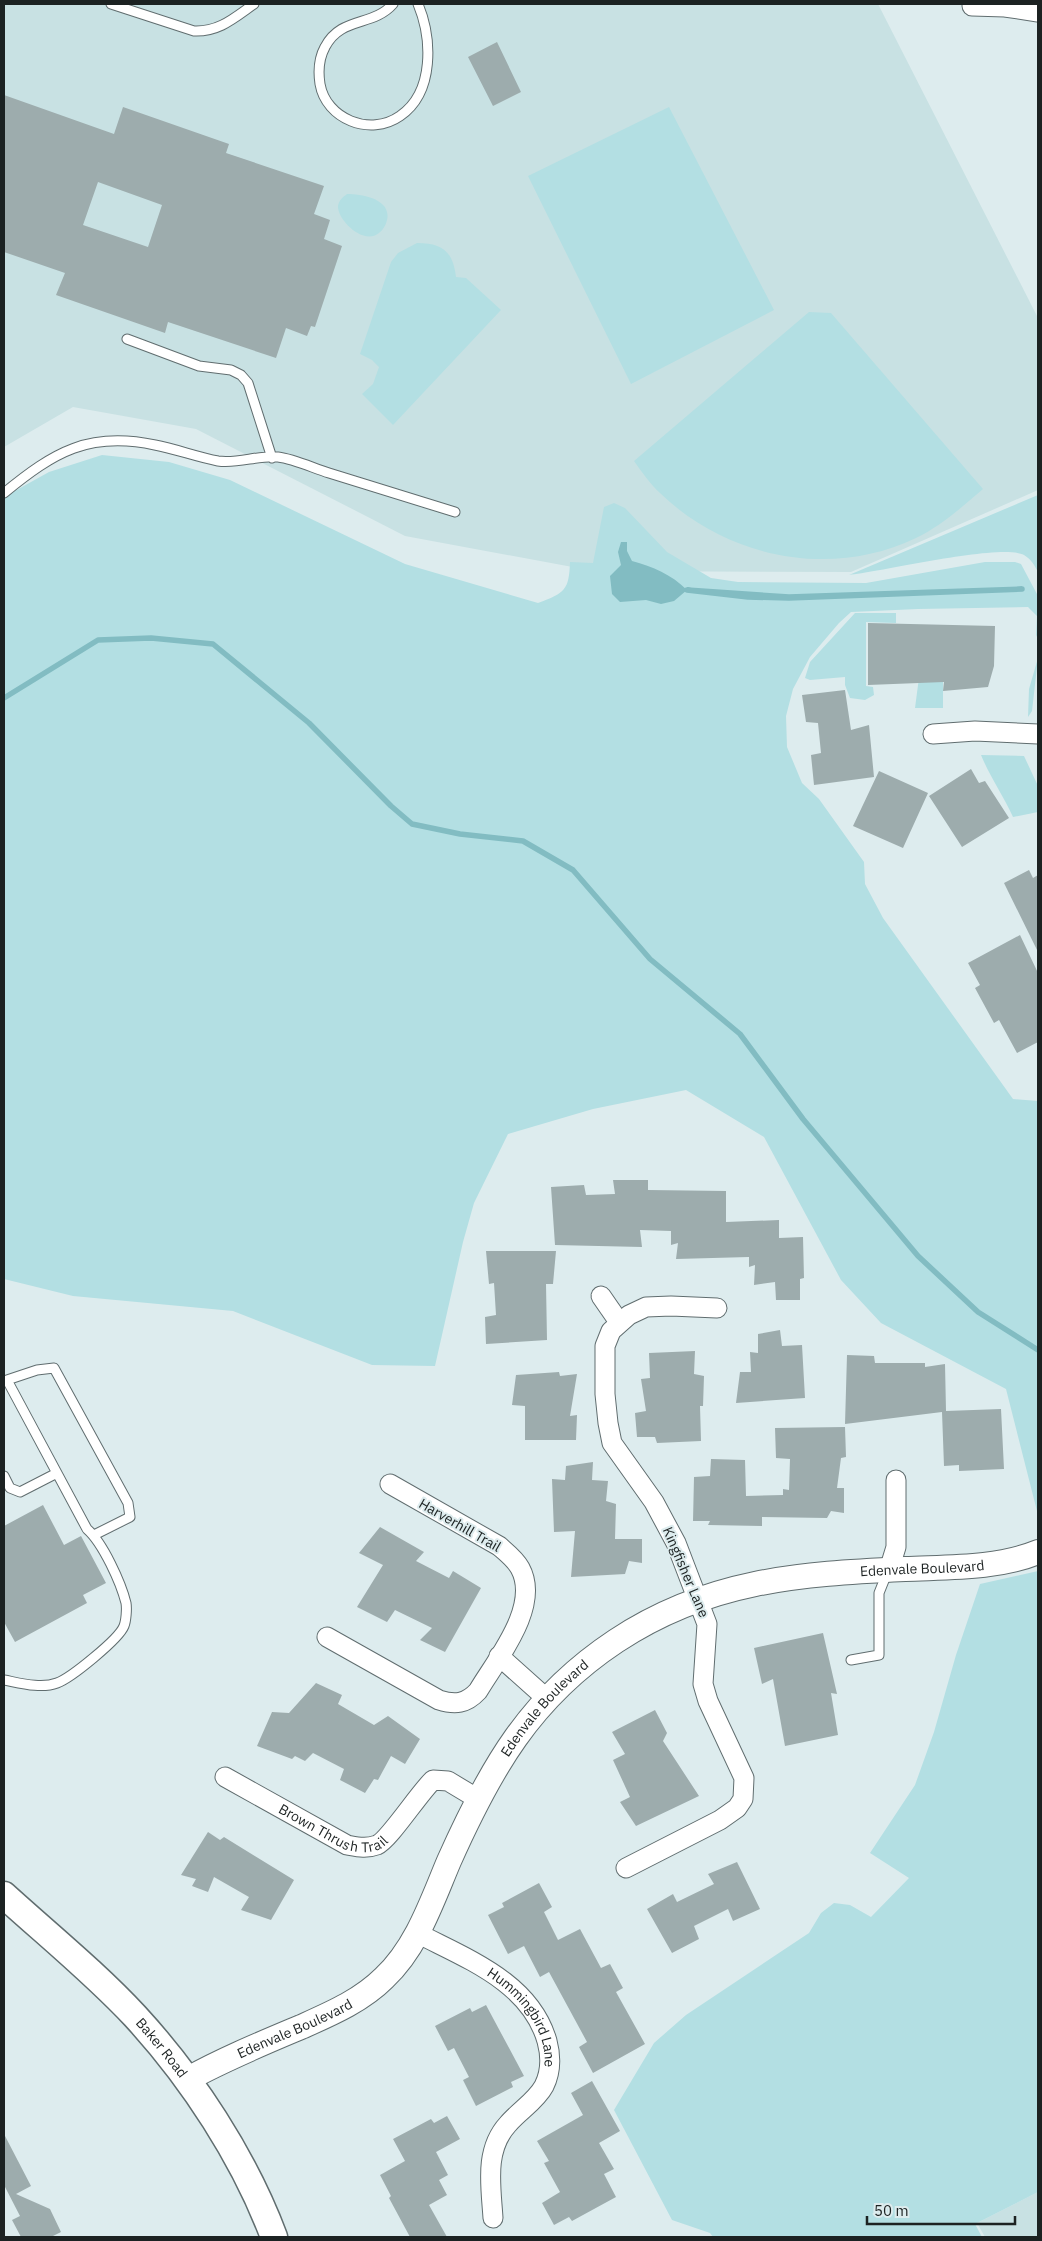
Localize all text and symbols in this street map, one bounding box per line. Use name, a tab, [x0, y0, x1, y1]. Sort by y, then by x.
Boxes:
street label: Harverhill Trail	[416, 1494, 504, 1556]
street label: Kingfisher Lane	[659, 1524, 713, 1620]
street label: Edenvale Boulevard	[859, 1556, 985, 1580]
street label: Edenvale Boulevard	[496, 1656, 592, 1760]
street label: Brown Thrush Trail	[275, 1800, 392, 1856]
street label: Hummingbird Lane	[484, 1963, 559, 2068]
street label: Edenvale Boulevard	[234, 1995, 356, 2062]
street label: Baker Road	[132, 2014, 192, 2081]
scale bar	[867, 2194, 1014, 2226]
text: 50 m	[874, 2201, 909, 2220]

